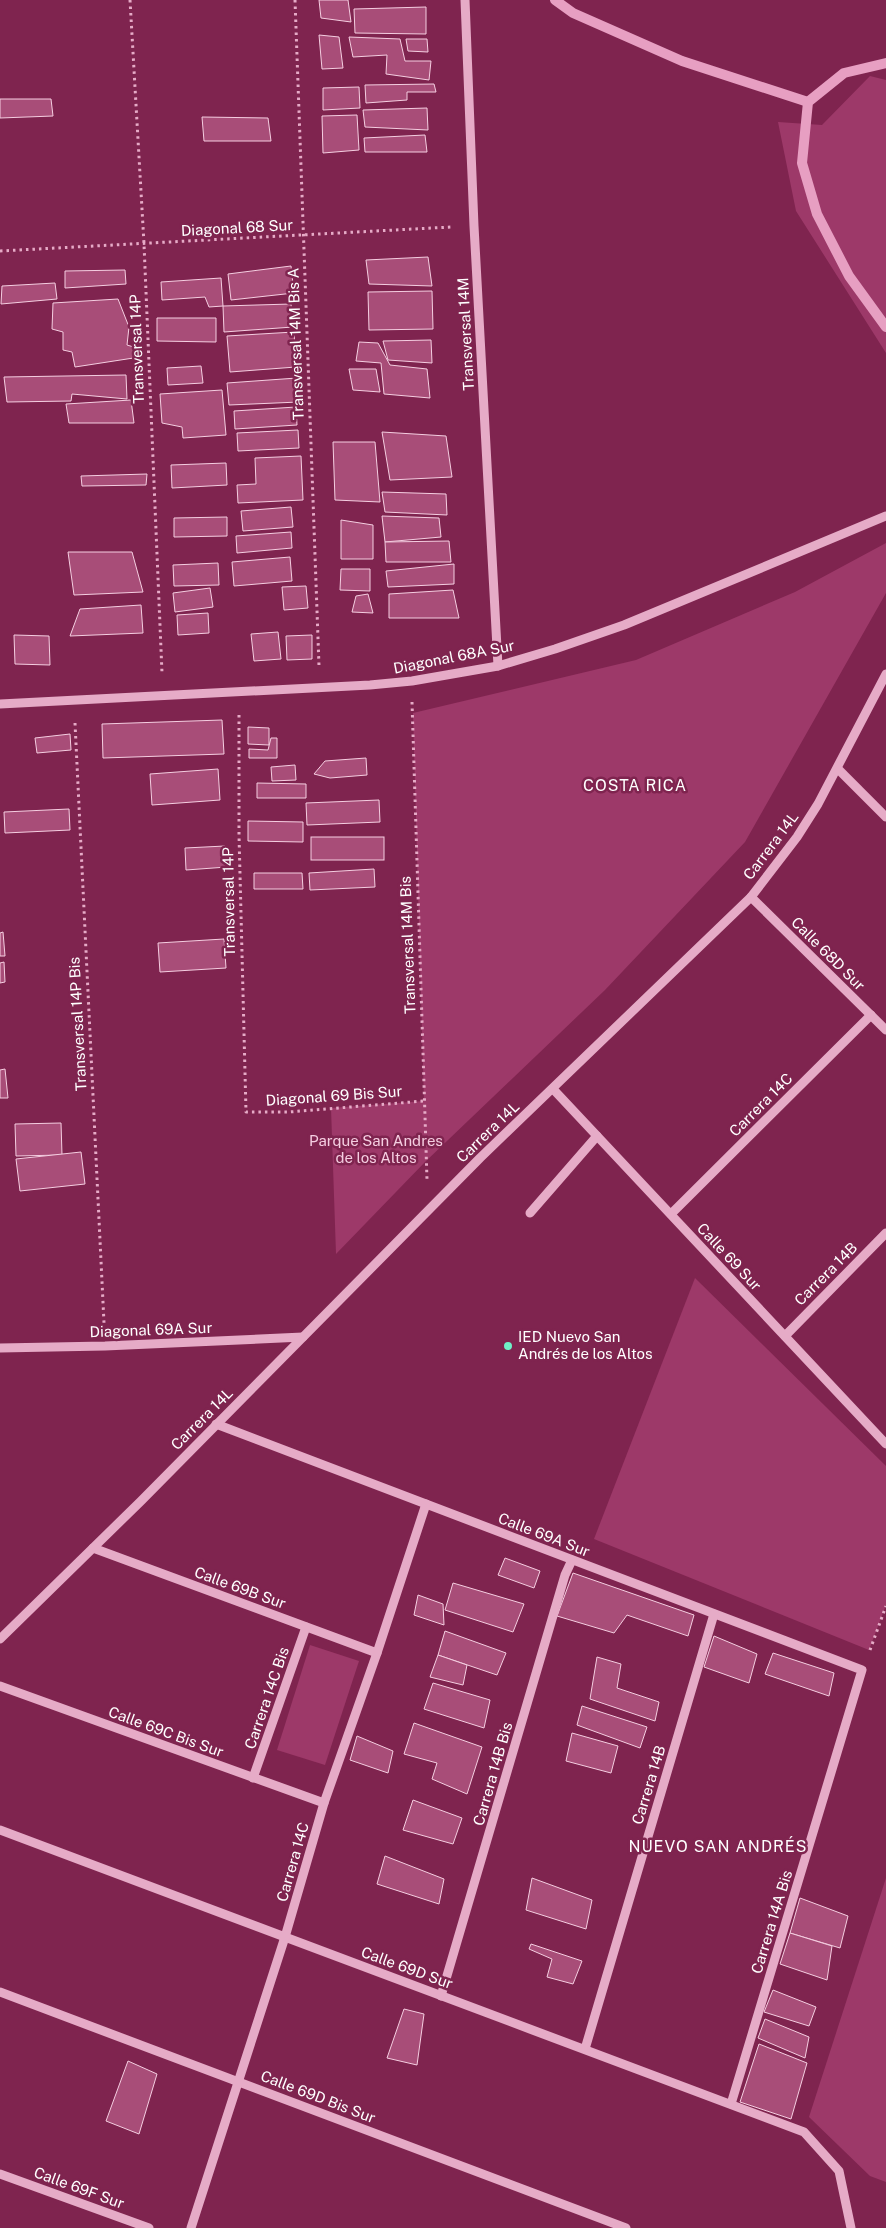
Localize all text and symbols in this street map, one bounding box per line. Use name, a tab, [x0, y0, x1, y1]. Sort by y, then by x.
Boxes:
street label: Diagonal 68 Sur	[180, 216, 294, 239]
street label: Transversal 14M Bis A	[284, 267, 307, 420]
street label: Transversal 14M	[454, 277, 477, 391]
street label: Transversal 14P	[126, 294, 147, 404]
street label: Diagonal 68A Sur	[392, 636, 516, 677]
district label: COSTA RICA	[583, 776, 687, 795]
street label: Carrera 14L	[740, 808, 802, 883]
street label: Transversal 14P	[219, 847, 238, 957]
street label: Transversal 14M Bis	[397, 876, 418, 1014]
street label: Calle 68D Sur	[788, 913, 869, 994]
street label: Transversal 14P Bis	[65, 956, 90, 1092]
street label: Carrera 14C	[726, 1070, 796, 1140]
street label: Diagonal 69 Bis Sur	[265, 1082, 403, 1109]
street label: Carrera 14L	[453, 1098, 522, 1166]
park label: Parque San Andres de los Altos	[309, 1132, 443, 1166]
street label: Calle 69 Sur	[694, 1219, 765, 1294]
street label: Carrera 14B	[791, 1239, 861, 1309]
street label: Diagonal 69A Sur	[89, 1319, 213, 1340]
place label: IED Nuevo San Andrés de los Altos	[518, 1328, 653, 1362]
marker: IED Nuevo San Andrés de los Altos	[502, 1340, 514, 1352]
street label: Carrera 14L	[167, 1384, 236, 1453]
street label: Calle 69A Sur	[496, 1509, 592, 1560]
street label: Calle 69B Sur	[192, 1563, 288, 1612]
street label: Carrera 14C Bis	[241, 1644, 292, 1751]
street label: Calle 69C Bis Sur	[106, 1703, 226, 1760]
street label: Carrera 14B Bis	[470, 1720, 515, 1828]
street label: Carrera 14B	[628, 1743, 669, 1826]
street label: Carrera 14C	[273, 1820, 312, 1904]
district label: NUEVO SAN ANDRÉS	[628, 1836, 808, 1856]
street label: Carrera 14A Bis	[748, 1868, 795, 1976]
street label: Calle 69D Sur	[359, 1943, 456, 1992]
street label: Calle 69D Bis Sur	[258, 2067, 378, 2126]
street label: Calle 69F Sur	[32, 2163, 127, 2212]

